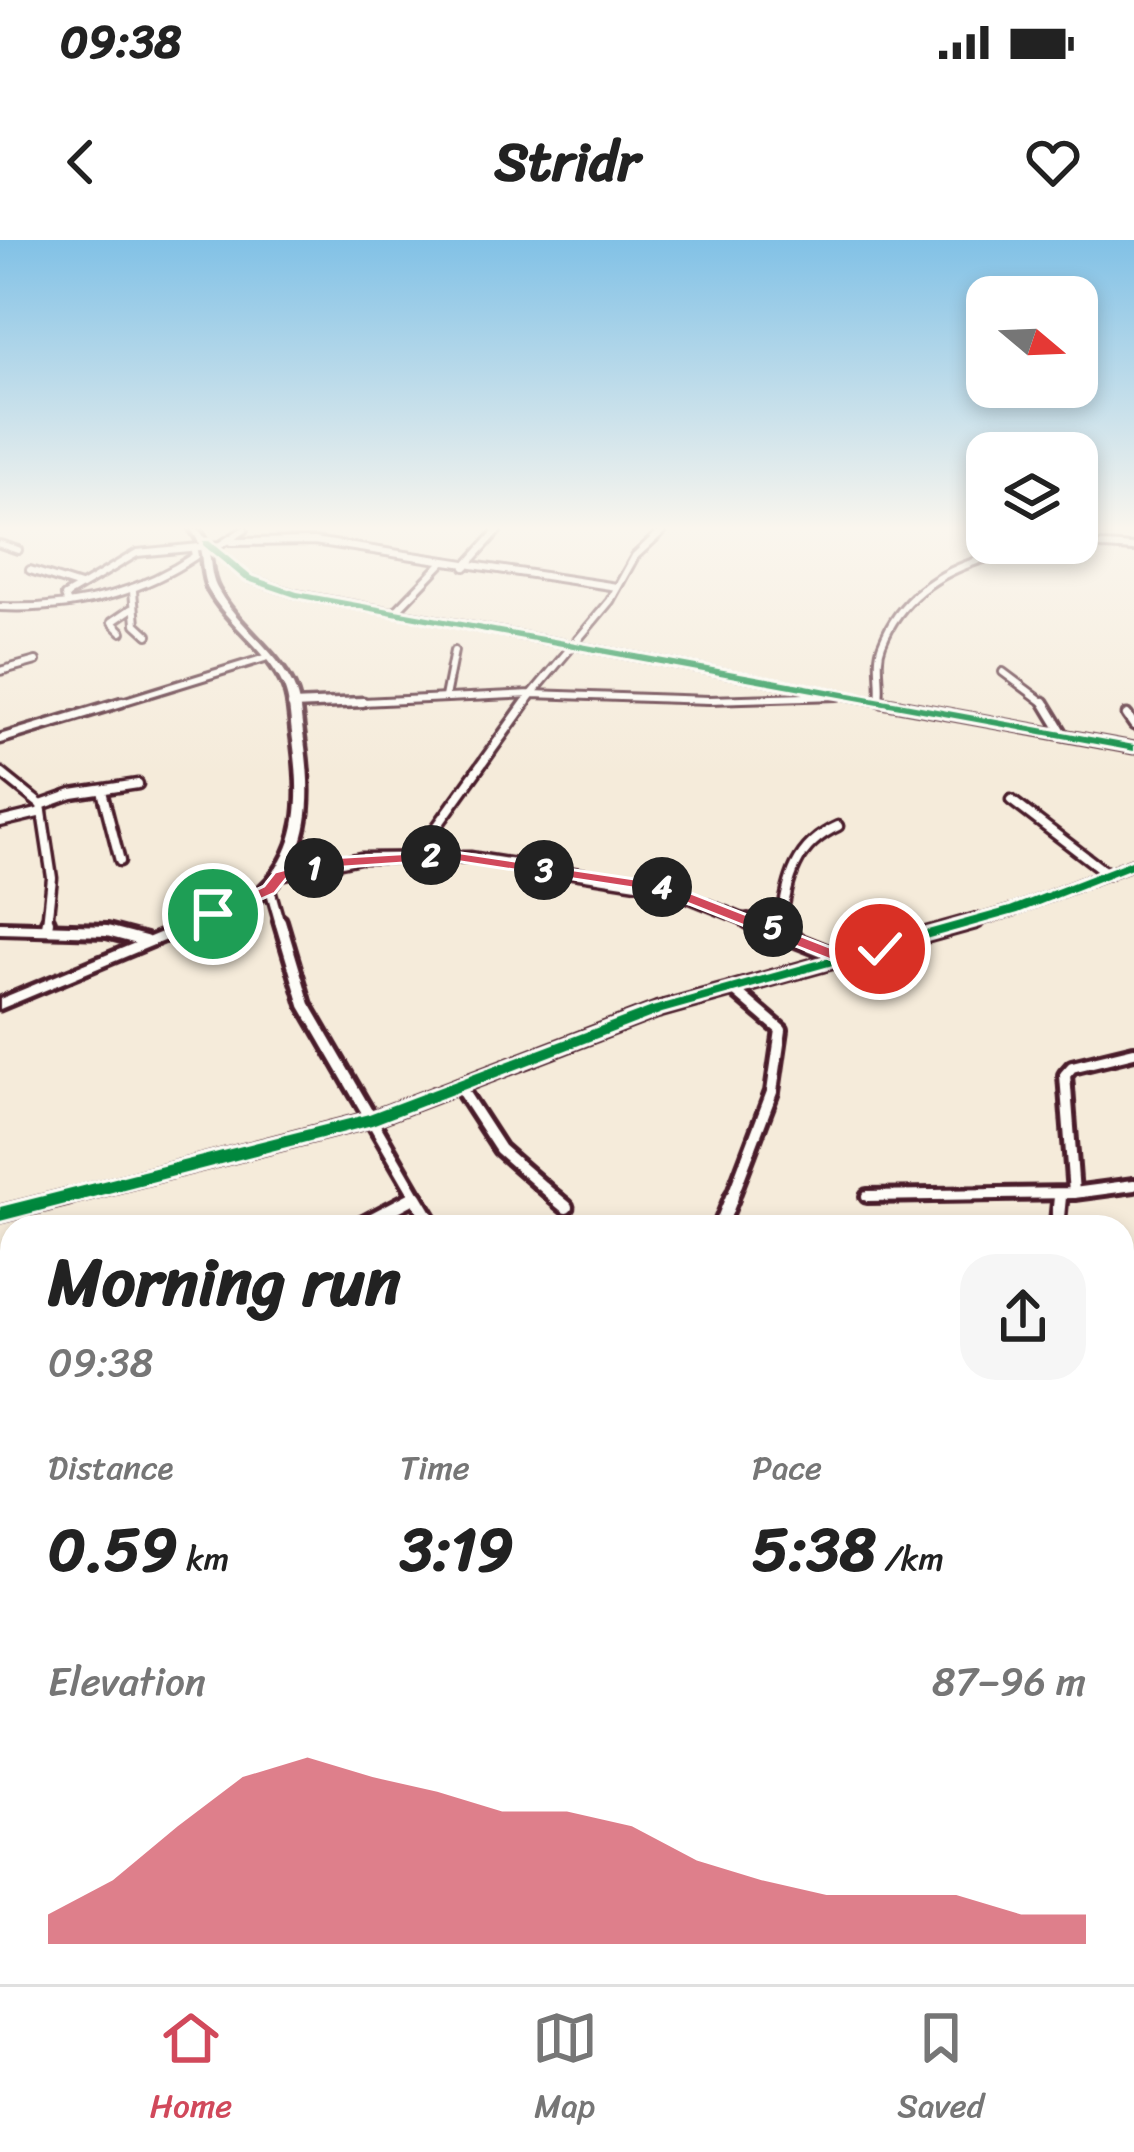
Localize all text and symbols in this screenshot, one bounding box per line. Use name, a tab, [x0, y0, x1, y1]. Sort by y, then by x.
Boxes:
text: 09:38	[60, 2, 182, 82]
text: Stridr	[494, 114, 640, 210]
icon: back	[48, 129, 114, 195]
icon: heart	[1020, 129, 1086, 195]
north arrow	[966, 276, 1098, 408]
map controls	[966, 276, 1098, 564]
button: layers	[966, 432, 1098, 564]
pin: 2	[401, 825, 461, 885]
text: 2	[421, 826, 441, 884]
pin: 1	[284, 838, 344, 898]
text: 1	[307, 839, 321, 897]
pin: 3	[514, 840, 574, 900]
text: 3	[535, 841, 553, 899]
pin: 4	[632, 857, 692, 917]
text: 4	[652, 858, 672, 916]
pin	[162, 863, 264, 965]
icon: arrive	[180, 881, 246, 947]
pin: 5	[743, 897, 803, 957]
text: 5	[763, 898, 783, 956]
pin	[829, 898, 931, 1000]
icon: check	[847, 916, 913, 982]
text: Morning run	[48, 1224, 401, 1341]
button: share	[960, 1254, 1086, 1380]
text: 09:38	[48, 1328, 153, 1397]
text: Distance	[48, 1439, 173, 1497]
text: Time	[400, 1439, 470, 1497]
text: Pace	[752, 1439, 822, 1497]
text: 0.59	[48, 1497, 178, 1603]
text: 3:19	[400, 1497, 514, 1603]
text: 5:38	[752, 1497, 876, 1603]
text: km	[178, 1530, 229, 1588]
text: /km	[876, 1530, 944, 1588]
text: Elevation	[48, 1647, 206, 1716]
text: 87–96 m	[932, 1647, 1086, 1716]
tab: Home	[150, 2005, 232, 2135]
tab: Map	[532, 2005, 598, 2135]
tab: Saved	[897, 2005, 984, 2135]

